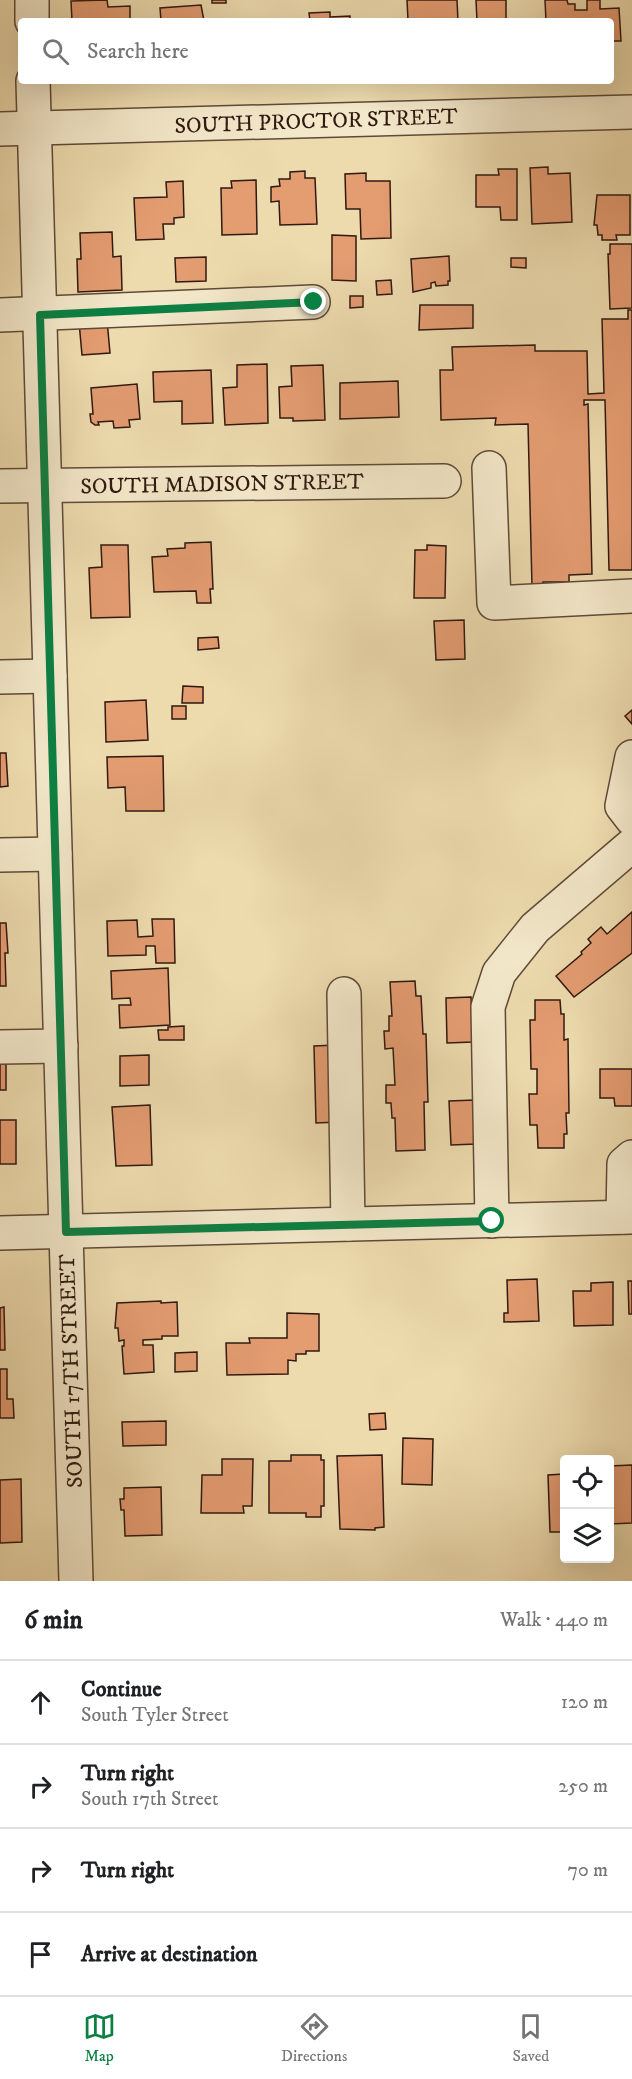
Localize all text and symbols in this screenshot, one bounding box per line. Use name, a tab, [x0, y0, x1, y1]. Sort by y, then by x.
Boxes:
search box	[18, 18, 614, 84]
icon: search	[39, 35, 72, 68]
text: Search here	[87, 38, 189, 65]
street label: SOUTH PROCTOR STREET	[174, 103, 458, 140]
route end	[300, 288, 326, 314]
street label: SOUTH MADISON STREET	[80, 469, 364, 500]
route start	[478, 1207, 504, 1233]
street label: SOUTH 17TH STREET	[54, 1253, 89, 1488]
map controls	[560, 1455, 614, 1563]
button: locate	[560, 1455, 614, 1509]
button: layers	[560, 1509, 614, 1563]
text: 6 min	[24, 1604, 83, 1637]
text: Walk · 440 m	[500, 1608, 608, 1633]
text: Continue	[81, 1676, 162, 1703]
icon: ahead	[24, 1686, 57, 1719]
text: 120 m	[561, 1690, 608, 1715]
text: South Tyler Street	[81, 1703, 229, 1728]
text: Turn right	[81, 1760, 174, 1787]
icon: right	[24, 1770, 57, 1803]
text: 250 m	[558, 1774, 608, 1799]
text: South 17th Street	[81, 1787, 218, 1812]
icon: right	[24, 1854, 57, 1887]
text: Turn right	[81, 1857, 174, 1884]
text: 70 m	[567, 1858, 608, 1883]
icon: arrive	[24, 1938, 57, 1971]
text: Arrive at destination	[81, 1941, 258, 1968]
tab: Map	[83, 2010, 116, 2066]
tab: Directions	[281, 2010, 347, 2066]
tab: Saved	[513, 2010, 549, 2066]

